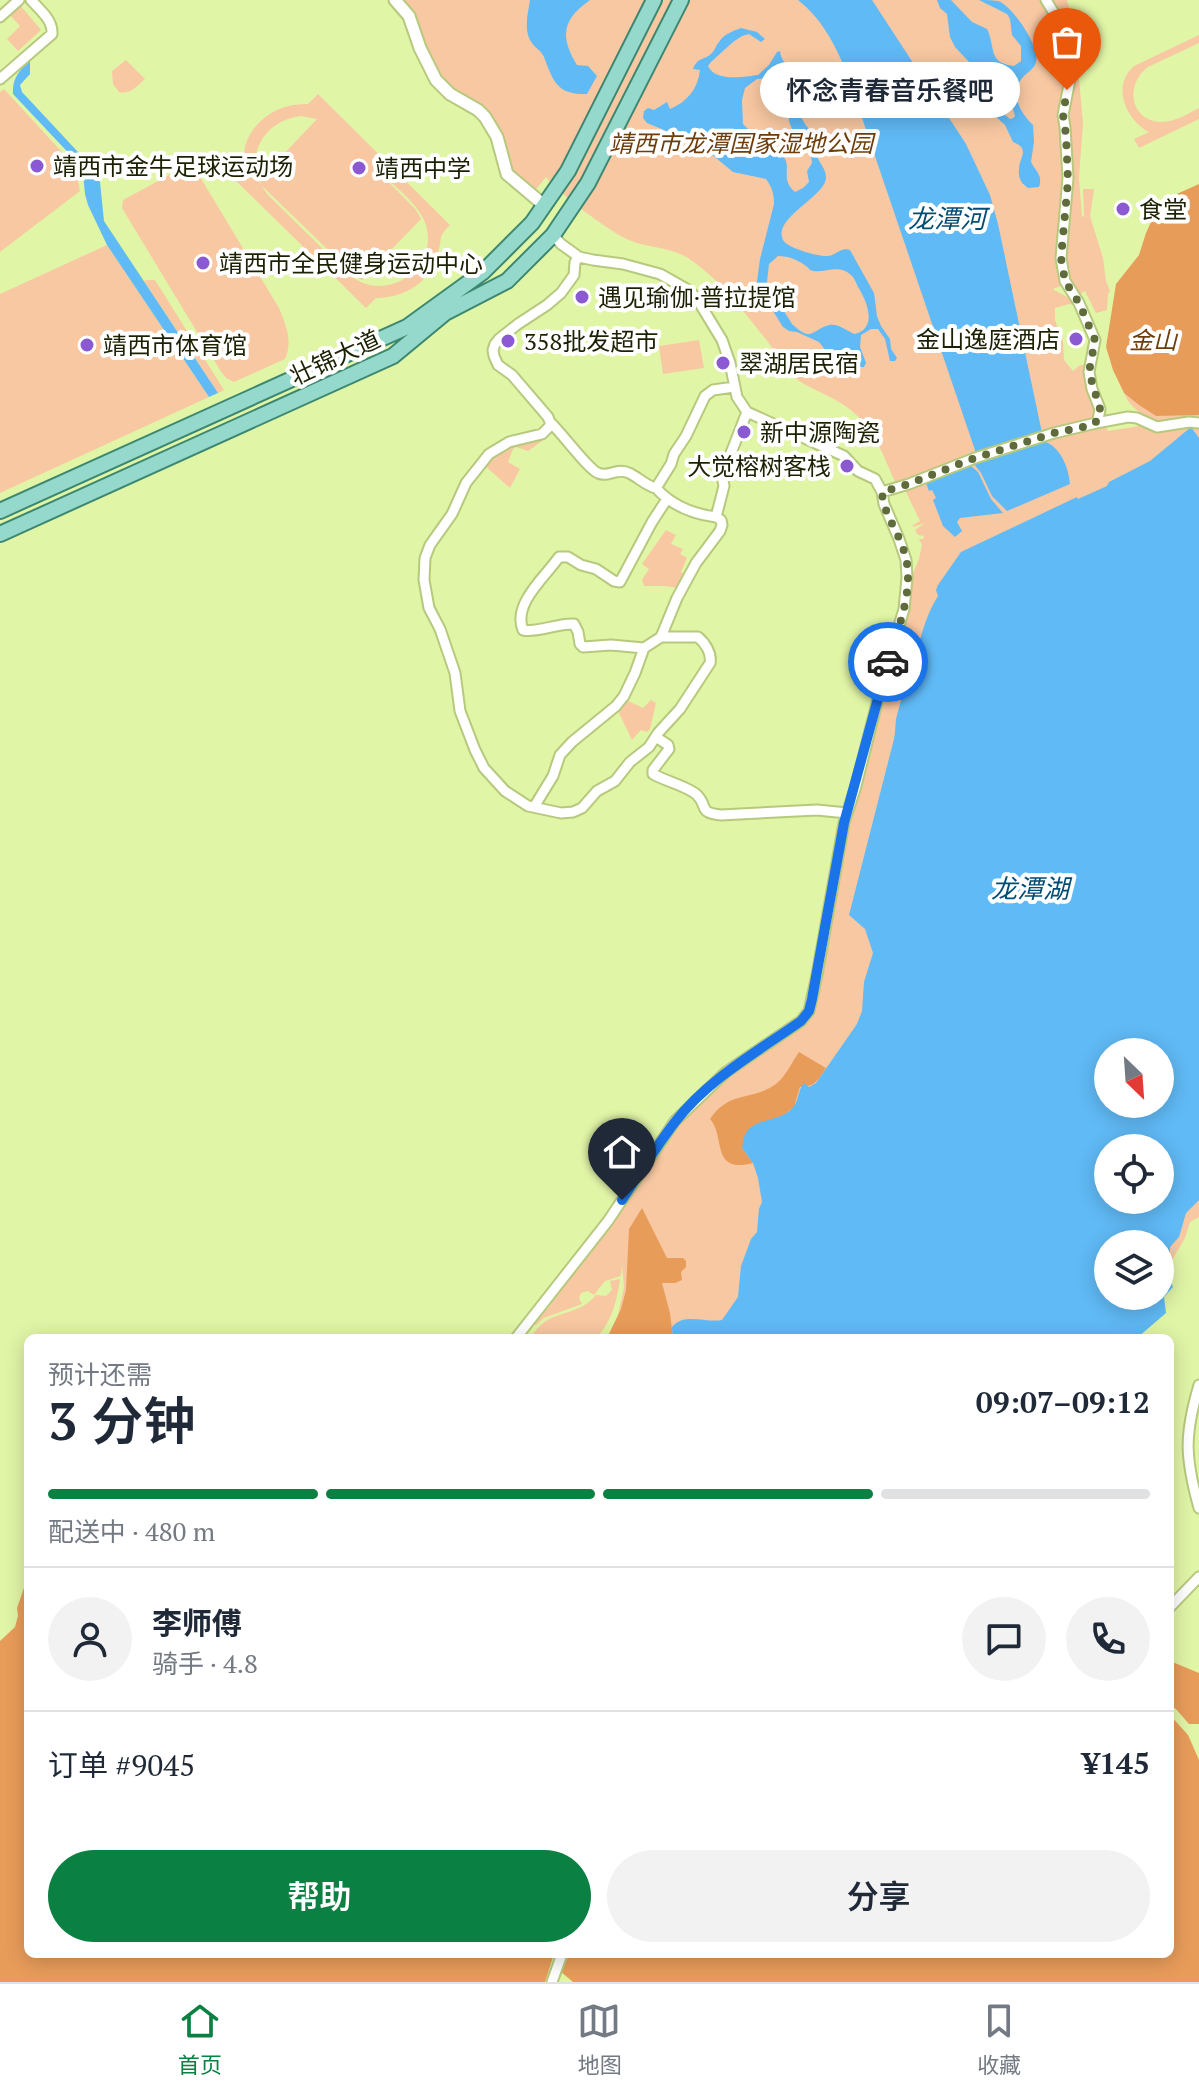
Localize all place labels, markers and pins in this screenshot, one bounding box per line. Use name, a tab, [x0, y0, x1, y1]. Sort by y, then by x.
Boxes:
pin	[1033, 8, 1101, 90]
callout: 怀念青春音乐餐吧	[759, 62, 1019, 118]
place label: 靖西市金牛足球运动场	[53, 150, 293, 182]
place label: 靖西中学	[375, 152, 471, 184]
marker: 靖西市金牛足球运动场	[28, 157, 46, 175]
marker: 靖西中学	[350, 159, 368, 177]
place label: 食堂	[1139, 193, 1187, 225]
marker: 食堂	[1114, 200, 1132, 218]
place label: 靖西市全民健身运动中心	[219, 247, 483, 279]
marker: 靖西市全民健身运动中心	[194, 254, 212, 272]
place label: 遇见瑜伽·普拉提馆	[598, 281, 796, 313]
marker: 遇见瑜伽·普拉提馆	[573, 288, 591, 306]
place label: 金山逸庭酒店	[916, 323, 1060, 355]
place label: 358批发超市	[524, 325, 658, 357]
place label: 靖西市体育馆	[103, 329, 247, 361]
marker: 金山逸庭酒店	[1067, 330, 1085, 348]
marker: 358批发超市	[499, 332, 517, 350]
marker: 靖西市体育馆	[78, 336, 96, 354]
place label: 翠湖居民宿	[739, 347, 859, 379]
marker: 翠湖居民宿	[714, 354, 732, 372]
place label: 新中源陶瓷	[760, 416, 880, 448]
marker: 新中源陶瓷	[735, 423, 753, 441]
place label: 大觉榕树客栈	[687, 450, 831, 482]
marker: 大觉榕树客栈	[838, 457, 856, 475]
pin	[588, 1118, 656, 1200]

